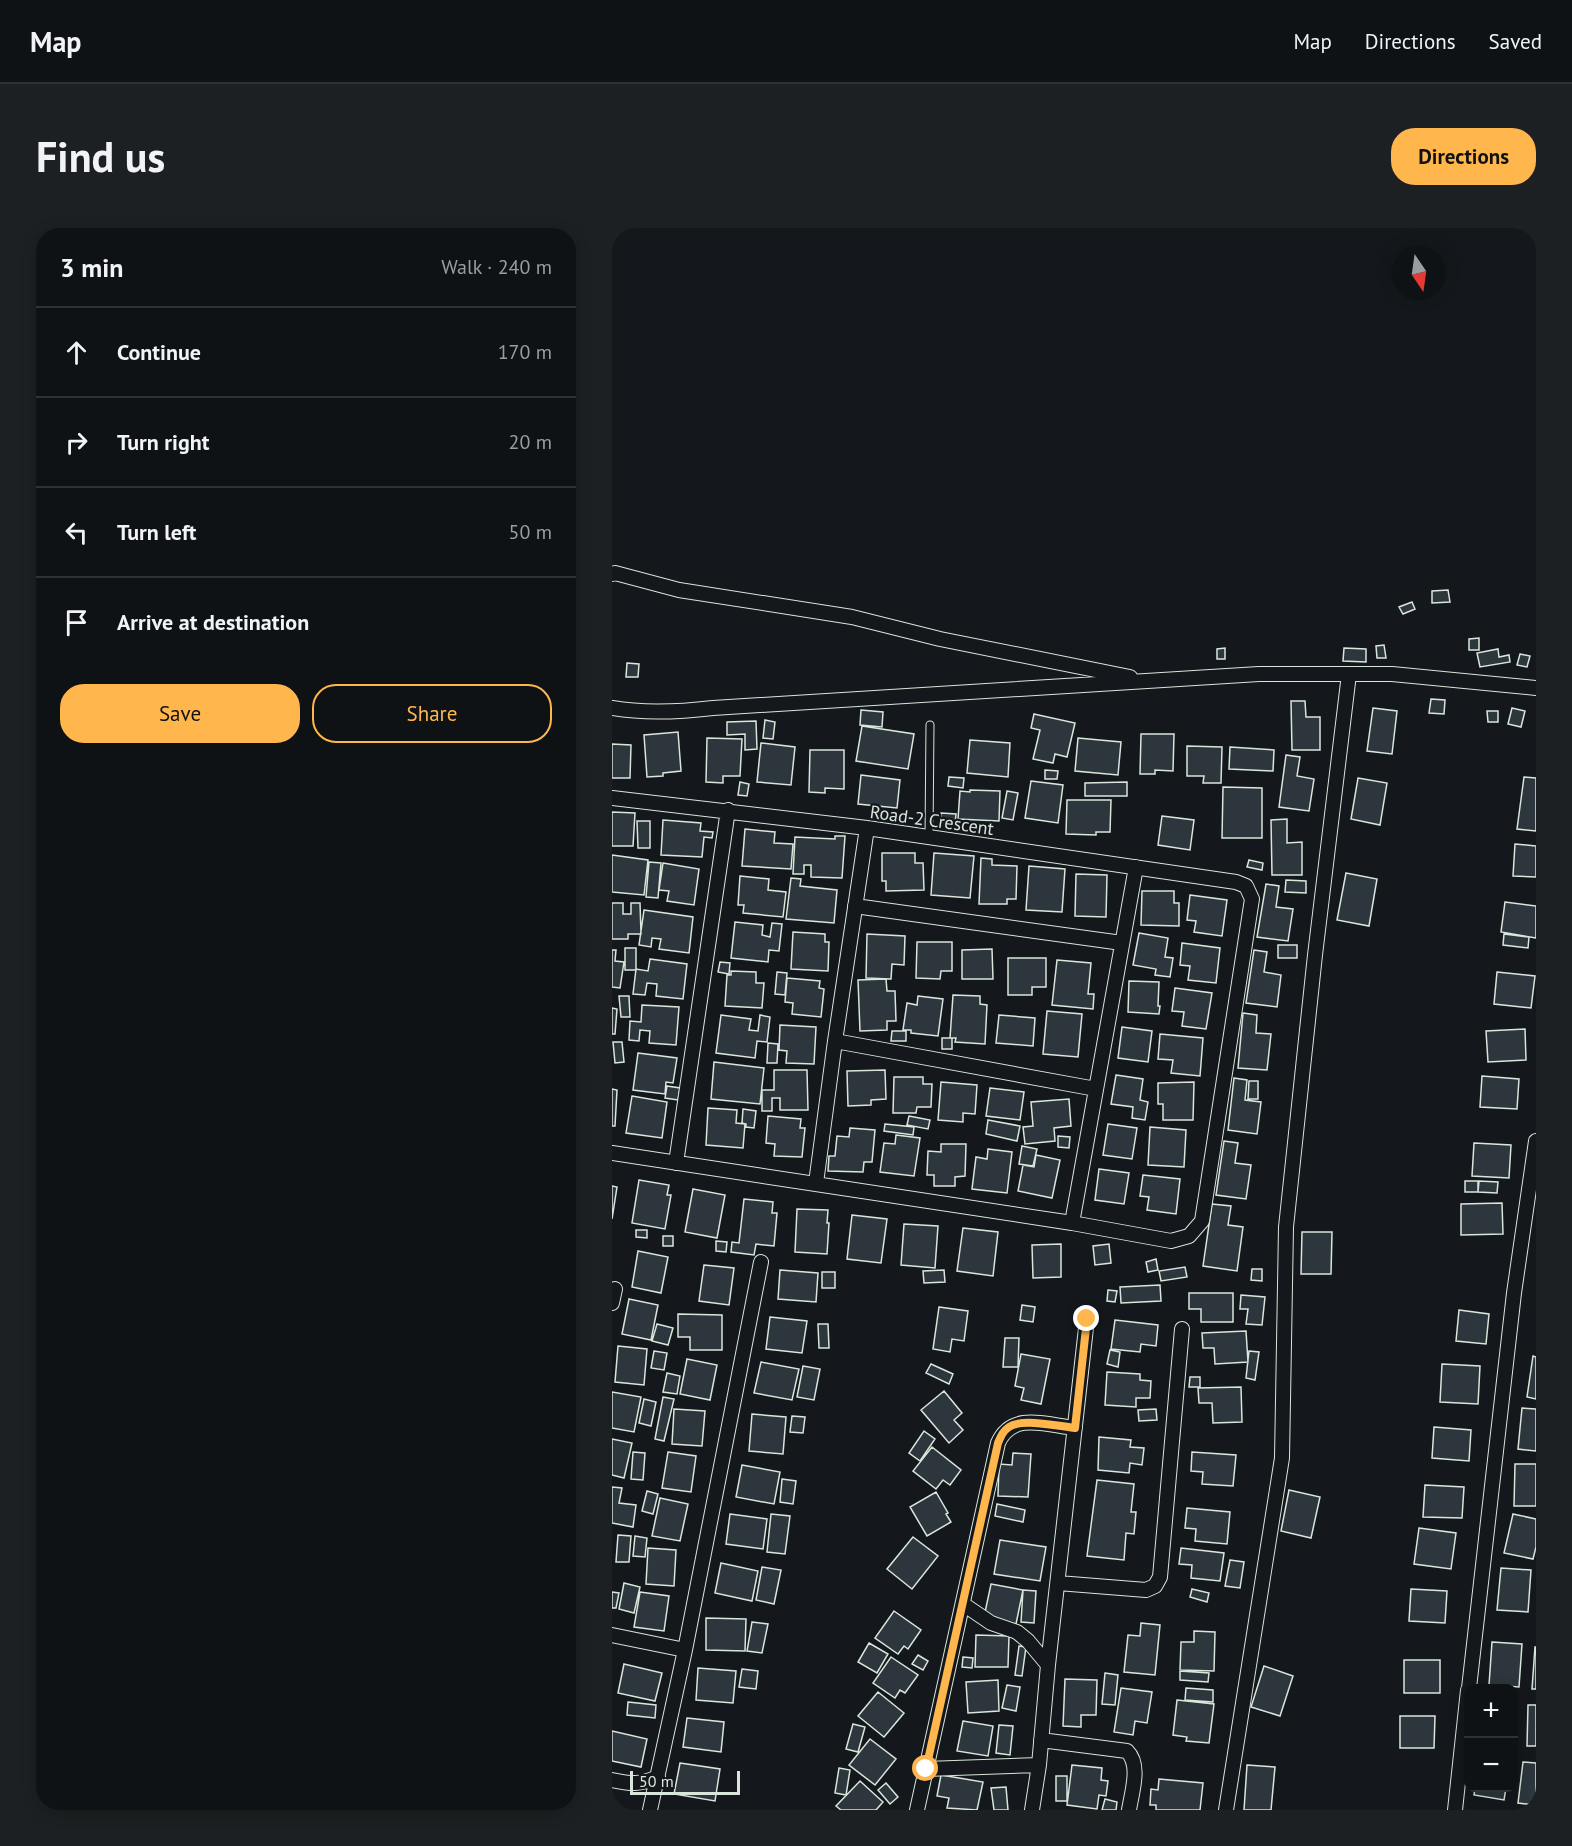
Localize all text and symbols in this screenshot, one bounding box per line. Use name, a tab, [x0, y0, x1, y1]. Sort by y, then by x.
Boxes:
text: Map	[30, 23, 81, 60]
text: Map	[1293, 28, 1332, 55]
text: Directions	[1365, 28, 1456, 55]
text: Saved	[1489, 28, 1542, 55]
button: Directions	[1391, 128, 1536, 185]
text: Find us	[36, 129, 165, 184]
north arrow	[1392, 246, 1446, 300]
text: 3 min	[60, 251, 123, 284]
text: Walk · 240 m	[441, 254, 552, 280]
icon: ahead	[60, 336, 93, 369]
text: Continue	[117, 338, 201, 366]
text: 170 m	[498, 339, 552, 365]
icon: right	[60, 426, 93, 459]
text: Turn right	[117, 428, 209, 456]
text: 20 m	[509, 429, 552, 455]
icon: left	[60, 516, 93, 549]
text: Turn left	[117, 518, 197, 546]
text: 50 m	[509, 519, 552, 545]
icon: arrive	[60, 606, 93, 639]
text: Arrive at destination	[117, 608, 309, 636]
button: Save	[60, 684, 300, 743]
button: Share	[312, 684, 552, 743]
street label: Road-2 Crescent	[869, 800, 995, 840]
route end	[1073, 1305, 1099, 1331]
map controls	[1464, 1684, 1518, 1792]
button: +	[1464, 1684, 1518, 1738]
button: −	[1464, 1738, 1518, 1792]
route start	[912, 1755, 938, 1781]
scale bar	[630, 1768, 740, 1796]
text: 50 m	[639, 1771, 674, 1791]

